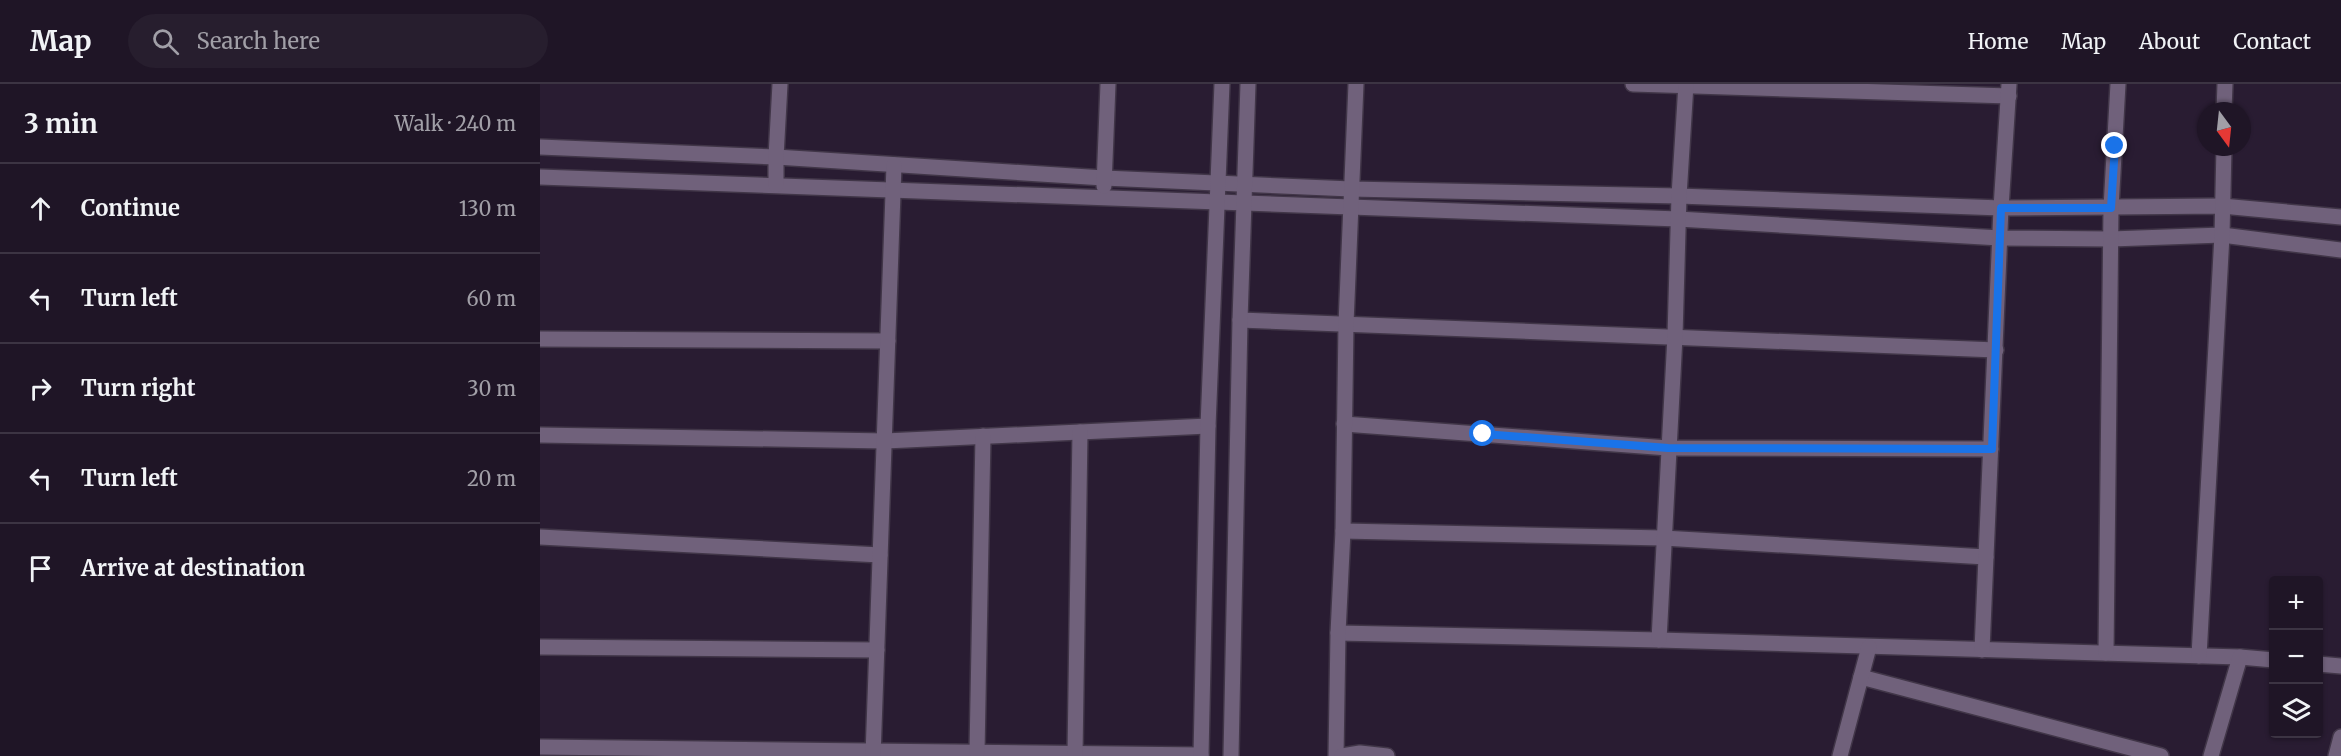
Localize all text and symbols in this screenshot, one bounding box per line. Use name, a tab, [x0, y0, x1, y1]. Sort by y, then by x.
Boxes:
search box	[128, 14, 548, 68]
text: Map	[30, 23, 92, 59]
icon: search	[149, 25, 182, 58]
text: Search here	[197, 27, 320, 55]
text: Home	[1968, 28, 2028, 55]
text: Map	[2061, 28, 2106, 55]
text: About	[2139, 28, 2200, 55]
text: Contact	[2233, 28, 2311, 55]
north arrow	[2197, 102, 2251, 156]
text: 3 min	[24, 107, 98, 140]
text: Walk · 240 m	[395, 111, 516, 136]
route end	[2101, 132, 2127, 158]
icon: ahead	[24, 192, 57, 225]
text: Continue	[81, 194, 180, 222]
text: 130 m	[459, 196, 516, 221]
icon: left	[24, 282, 57, 315]
text: Turn left	[81, 284, 178, 312]
text: 60 m	[466, 286, 516, 311]
icon: right	[24, 372, 57, 405]
text: Turn right	[81, 374, 195, 402]
text: 30 m	[467, 376, 516, 401]
route start	[1469, 420, 1495, 446]
icon: left	[24, 462, 57, 495]
text: Turn left	[81, 464, 178, 492]
text: 20 m	[467, 466, 516, 491]
icon: arrive	[24, 552, 57, 585]
text: Arrive at destination	[81, 554, 305, 582]
map controls	[2269, 576, 2323, 738]
button: +	[2269, 576, 2323, 630]
button: −	[2269, 630, 2323, 684]
button: layers	[2269, 684, 2323, 738]

